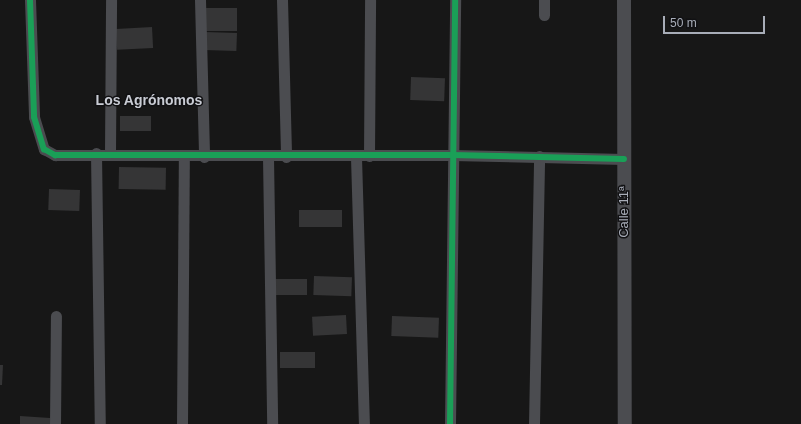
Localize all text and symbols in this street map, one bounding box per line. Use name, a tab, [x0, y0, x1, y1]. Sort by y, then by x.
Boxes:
scale bar	[665, 8, 767, 34]
text: 50 m	[670, 16, 697, 30]
district label: Los Agrónomos	[95, 92, 203, 108]
street label: Calle 11ª	[616, 186, 632, 238]

